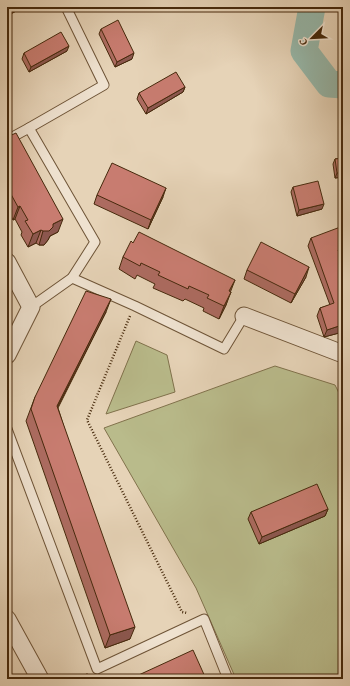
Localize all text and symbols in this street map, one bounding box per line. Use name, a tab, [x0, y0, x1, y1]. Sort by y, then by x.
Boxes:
north arrow	[292, 18, 332, 58]
text: С	[294, 36, 311, 48]

